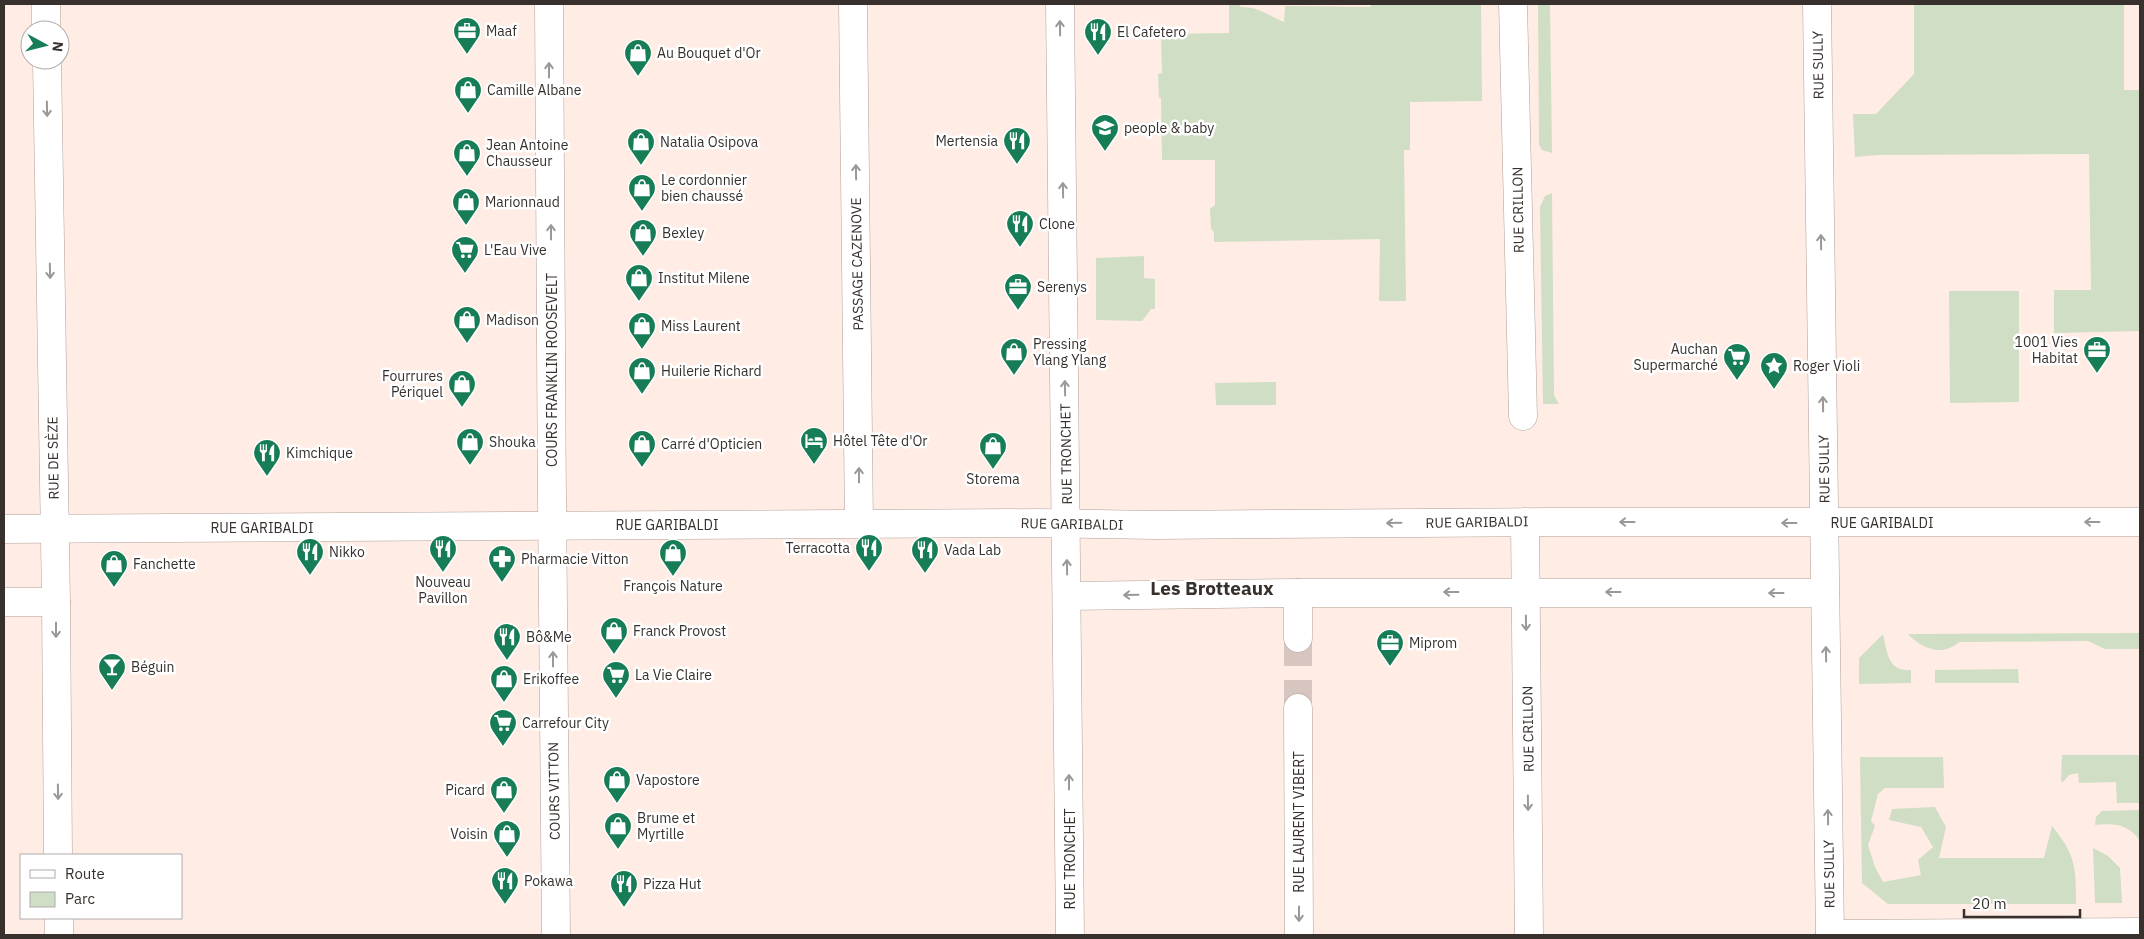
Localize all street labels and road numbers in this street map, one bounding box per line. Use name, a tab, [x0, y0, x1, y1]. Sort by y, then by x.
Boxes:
street label: RUE SULLY	[1808, 30, 1828, 99]
street label: RUE CRILLON	[1508, 167, 1528, 253]
street label: PASSAGE CAZENOVE	[847, 197, 867, 331]
street label: COURS FRANKLIN ROOSEVELT	[543, 273, 561, 467]
street label: RUE TRONCHET	[1056, 403, 1076, 505]
street label: RUE DE SÈZE	[42, 416, 63, 500]
street label: RUE SULLY	[1814, 434, 1834, 503]
street label: RUE GARIBALDI	[1425, 512, 1529, 532]
street label: RUE GARIBALDI	[1020, 514, 1124, 534]
street label: RUE GARIBALDI	[1831, 514, 1934, 532]
street label: RUE GARIBALDI	[616, 516, 719, 534]
street label: RUE GARIBALDI	[211, 519, 314, 537]
street label: RUE CRILLON	[1518, 686, 1538, 772]
street label: COURS VITTON	[544, 742, 564, 840]
street label: RUE LAURENT VIBERT	[1290, 751, 1308, 893]
street label: RUE TRONCHET	[1061, 808, 1079, 910]
street label: RUE SULLY	[1819, 839, 1839, 908]

